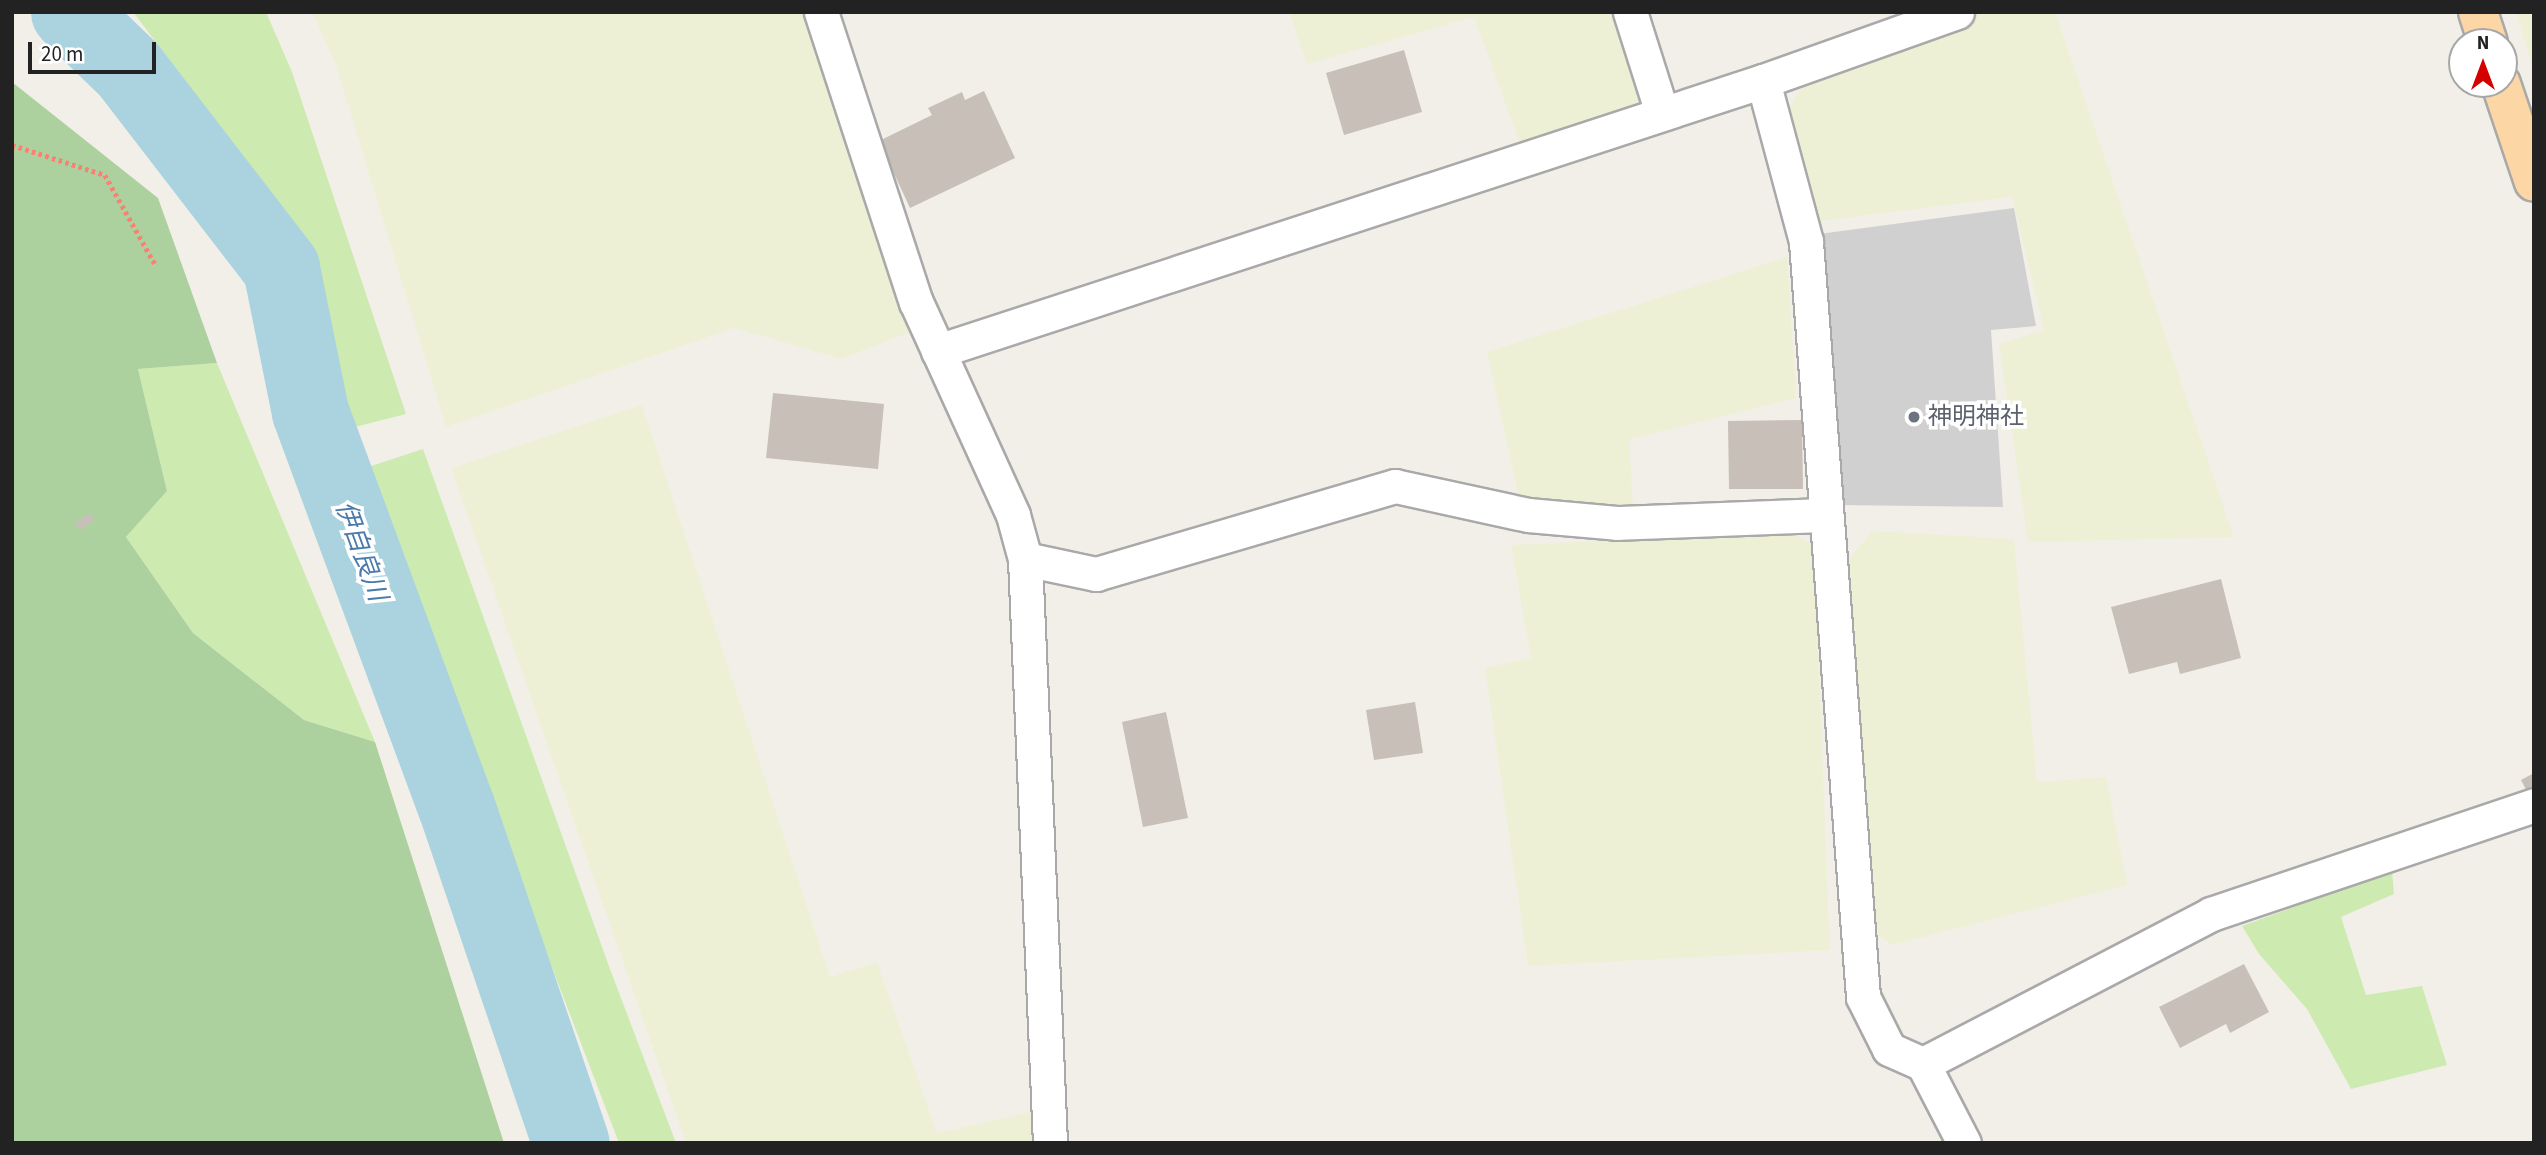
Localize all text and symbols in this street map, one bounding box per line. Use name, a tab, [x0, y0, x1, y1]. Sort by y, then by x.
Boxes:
scale bar	[32, 28, 159, 72]
north arrow	[2448, 28, 2518, 98]
text: N	[2477, 30, 2489, 57]
text: 20 m	[41, 39, 83, 69]
place label: 神明神社	[1928, 403, 2024, 431]
marker: 神明神社	[1906, 409, 1922, 425]
water label: 伊自良川	[329, 497, 393, 605]

